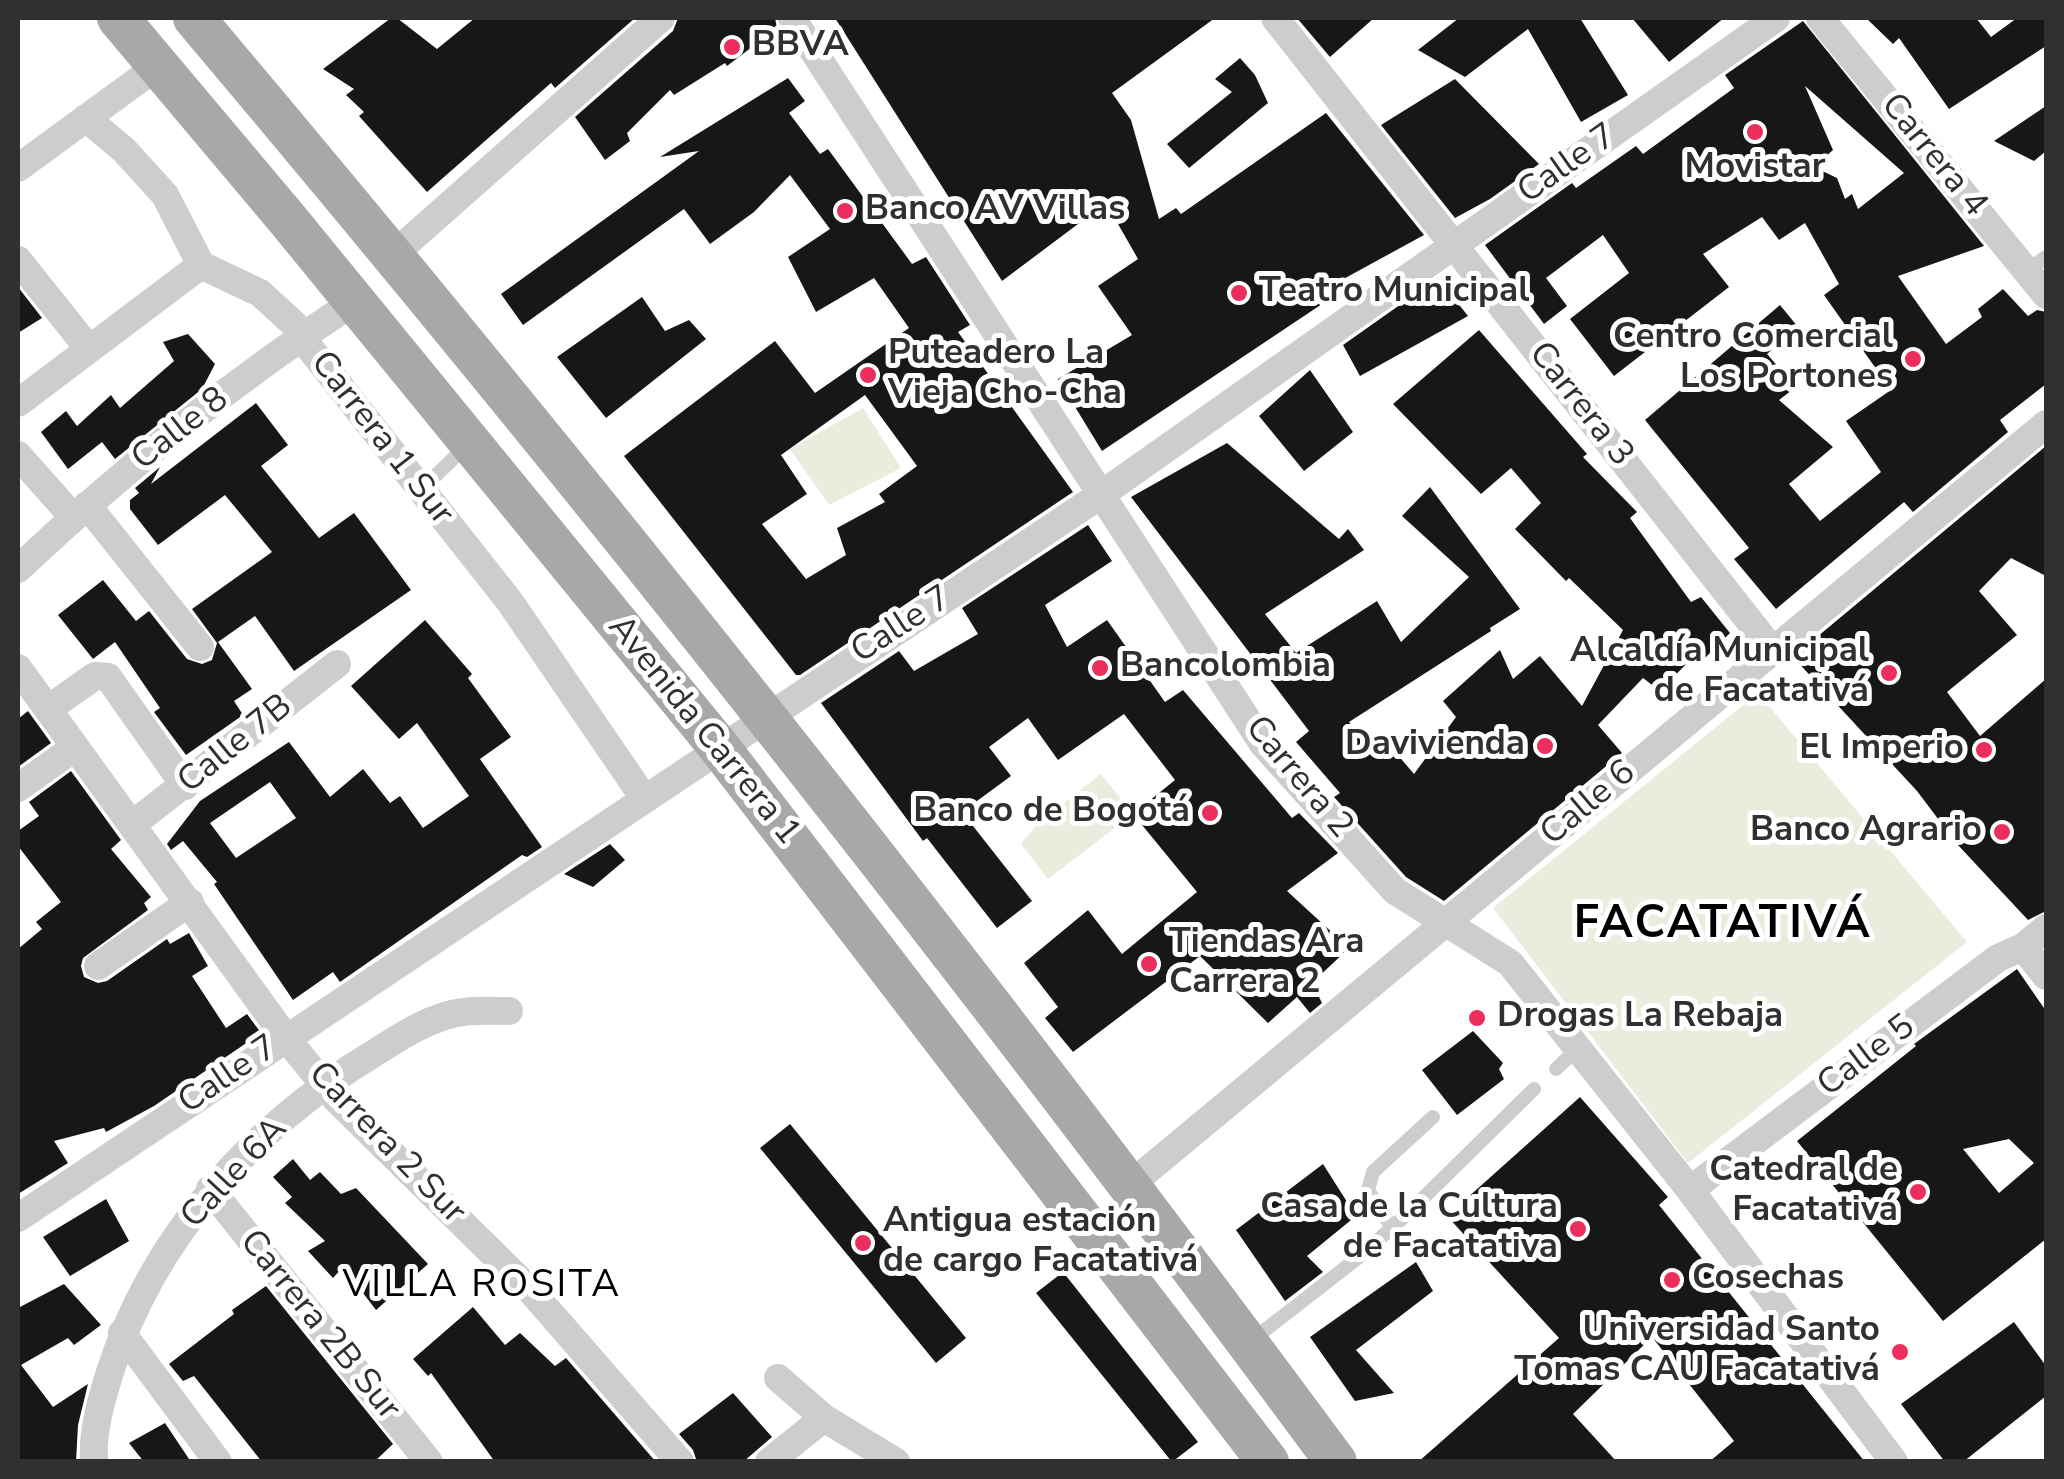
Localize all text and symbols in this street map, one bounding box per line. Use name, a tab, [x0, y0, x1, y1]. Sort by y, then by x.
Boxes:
place label: BBVA	[752, 26, 849, 68]
marker: BBVA	[721, 36, 743, 58]
street label: Carrera 4	[1871, 86, 1995, 226]
street label: Calle 7	[1511, 116, 1625, 214]
marker: Movistar	[1744, 121, 1766, 143]
place label: Movistar	[1685, 148, 1825, 190]
place label: Banco AV Villas	[865, 190, 1125, 232]
marker: Banco AV Villas	[834, 200, 856, 222]
place label: Teatro Municipal	[1259, 272, 1529, 314]
marker: Teatro Municipal	[1228, 282, 1250, 304]
place label: Centro Comercial Los Portones	[1613, 318, 1893, 400]
place label: Puteadero La Vieja Cho-Cha	[888, 334, 1122, 416]
street label: Carrera 3	[1519, 335, 1641, 475]
street label: Carrera 1 Sur	[300, 344, 462, 534]
marker: Centro Comercial Los Portones	[1902, 348, 1924, 370]
marker: Puteadero La Vieja Cho-Cha	[857, 364, 879, 386]
street label: Calle 8	[124, 379, 238, 481]
street label: Calle 7	[844, 578, 960, 674]
street label: Avenida Carrera 1	[598, 608, 808, 854]
place label: Alcaldía Municipal de Facatativá	[1570, 632, 1869, 714]
place label: Bancolombia	[1120, 647, 1331, 689]
marker: Bancolombia	[1089, 657, 1111, 679]
marker: Alcaldía Municipal de Facatativá	[1878, 662, 1900, 684]
street label: Calle 7B	[171, 686, 301, 804]
street label: Carrera 2	[1235, 709, 1361, 847]
place label: Davivienda	[1345, 725, 1525, 767]
place label: El Imperio	[1799, 729, 1964, 771]
marker: Davivienda	[1534, 735, 1556, 757]
marker: El Imperio	[1973, 739, 1995, 761]
street label: Calle 6	[1533, 752, 1645, 856]
place label: Banco de Bogotá	[913, 792, 1190, 834]
marker: Banco de Bogotá	[1199, 802, 1221, 824]
place label: Banco Agrario	[1750, 811, 1982, 853]
marker: Banco Agrario	[1991, 821, 2013, 843]
district label: FACATATIVÁ	[1574, 899, 1872, 953]
place label: Tiendas Ara Carrera 2	[1169, 923, 1365, 1005]
marker: Tiendas Ara Carrera 2	[1138, 953, 1160, 975]
place label: Drogas La Rebaja	[1497, 997, 1783, 1039]
marker: Drogas La Rebaja	[1466, 1007, 1488, 1029]
street label: Calle 5	[1810, 1007, 1924, 1107]
street label: Calle 7	[171, 1028, 287, 1124]
street label: Carrera 2 Sur	[298, 1054, 474, 1234]
street label: Calle 6A	[173, 1110, 297, 1238]
place label: Catedral de Facatativá	[1709, 1151, 1898, 1233]
marker: Catedral de Facatativá	[1907, 1181, 1929, 1203]
place label: Casa de la Cultura de Facatativa	[1260, 1188, 1558, 1270]
place label: Antigua estación de cargo Facatativá	[883, 1202, 1198, 1284]
marker: Casa de la Cultura de Facatativa	[1567, 1218, 1589, 1240]
street label: Carrera 2B Sur	[230, 1223, 408, 1429]
marker: Antigua estación de cargo Facatativá	[852, 1232, 874, 1254]
place label: Cosechas	[1692, 1259, 1844, 1301]
district label: VILLA ROSITA	[342, 1264, 622, 1310]
marker: Cosechas	[1661, 1269, 1683, 1291]
place label: Universidad Santo Tomas CAU Facatativá	[1514, 1311, 1880, 1393]
marker: Universidad Santo Tomas CAU Facatativá	[1889, 1341, 1911, 1363]

